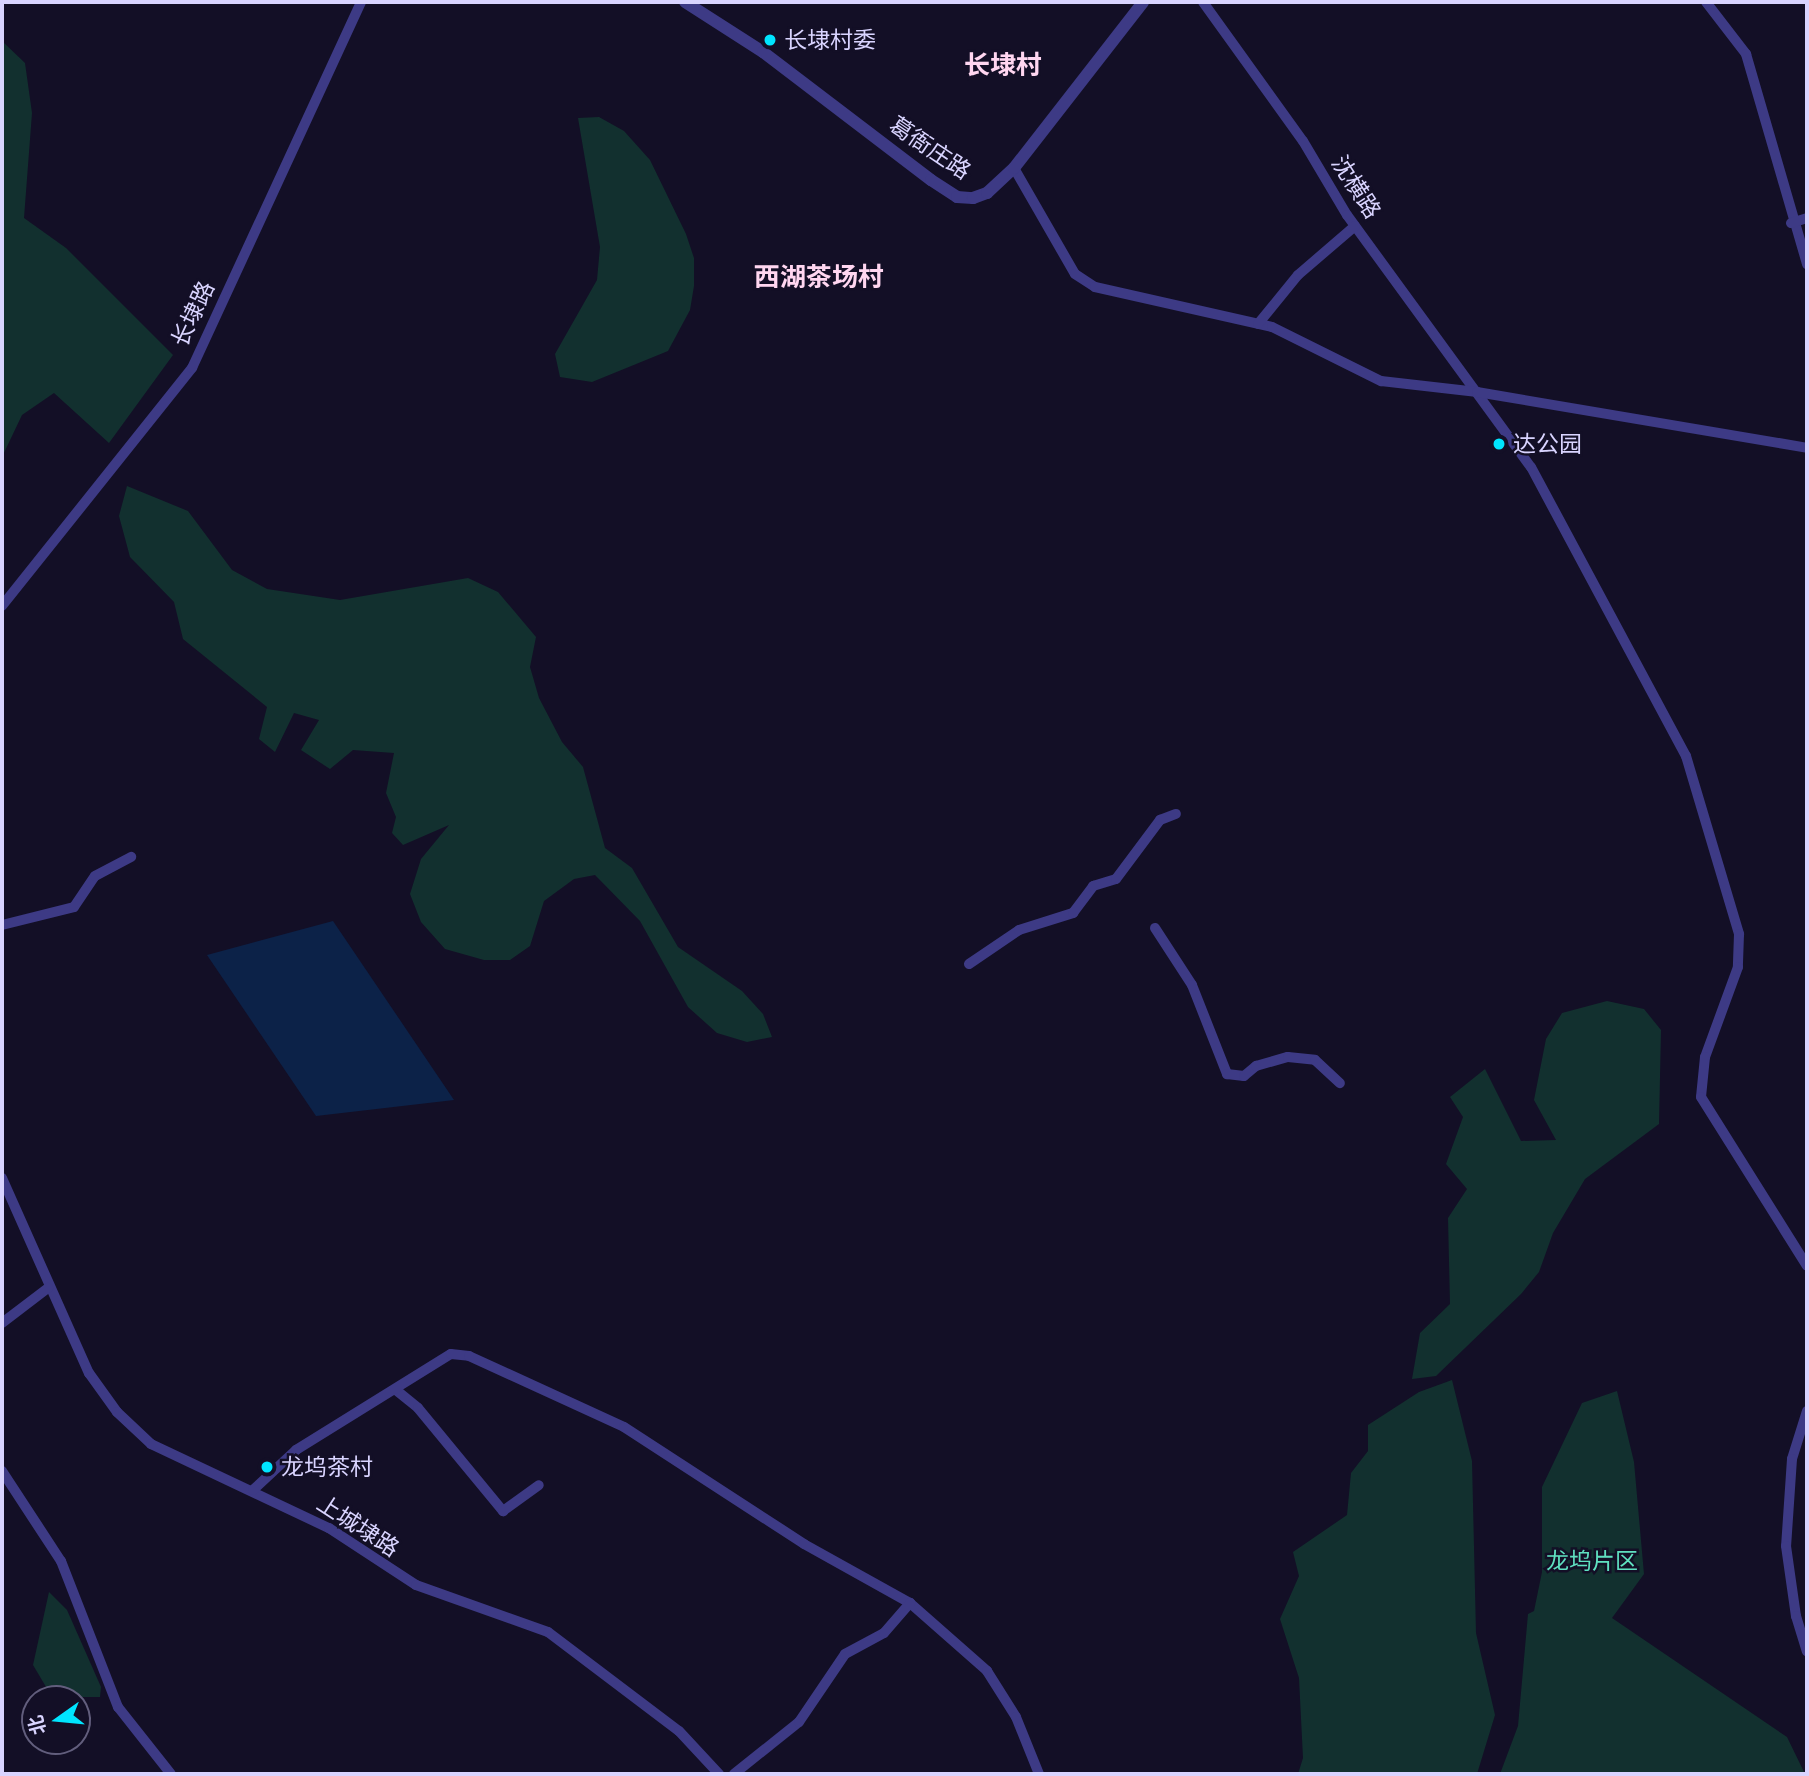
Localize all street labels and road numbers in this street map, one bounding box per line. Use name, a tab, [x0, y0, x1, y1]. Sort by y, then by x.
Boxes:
street label: 葛衙庄路	[884, 111, 976, 185]
street label: 沈横路	[1326, 151, 1386, 223]
street label: 长埭路	[166, 277, 220, 351]
street label: 上城埭路	[312, 1489, 404, 1563]

